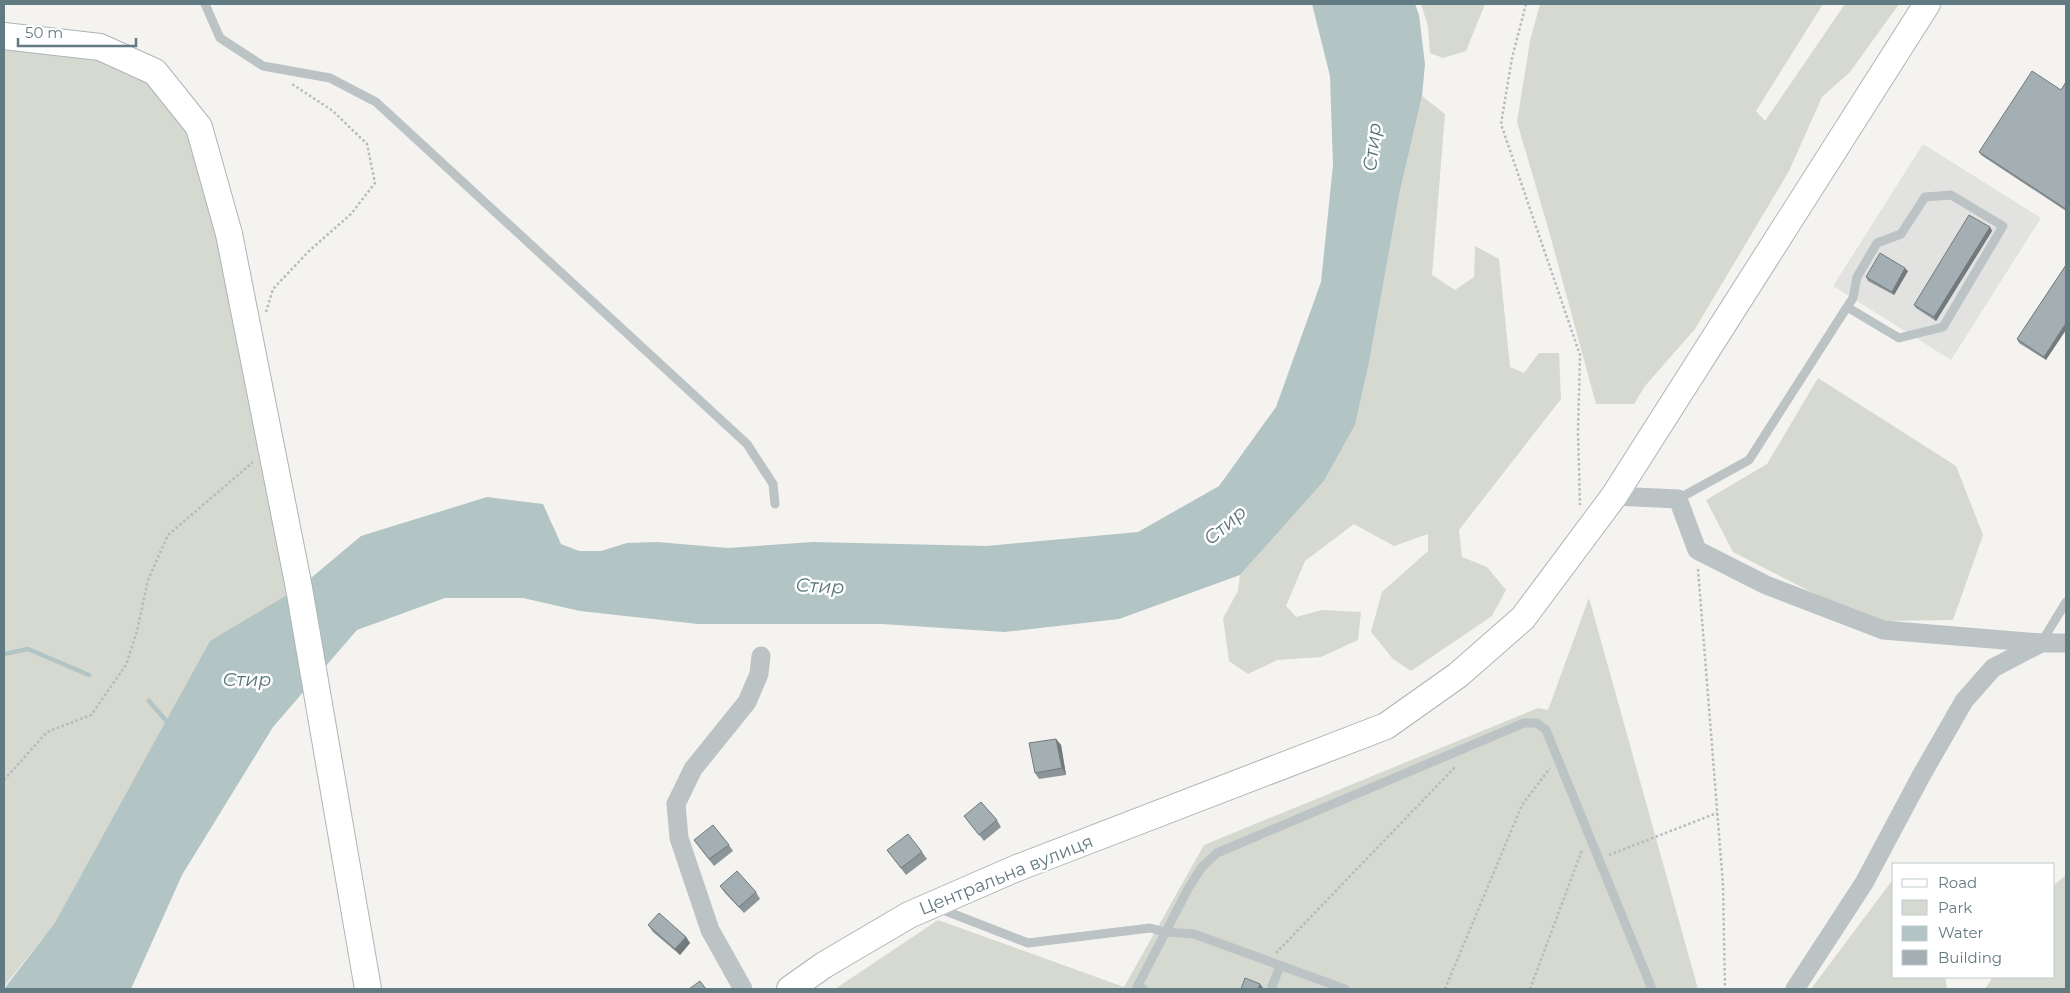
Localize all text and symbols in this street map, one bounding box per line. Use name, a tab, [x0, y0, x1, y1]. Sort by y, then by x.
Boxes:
scale bar	[18, 15, 135, 47]
text: 50 m	[25, 23, 63, 42]
water label: Стир	[1358, 122, 1386, 172]
water label: Стир	[1199, 500, 1251, 550]
water label: Стир	[795, 573, 845, 599]
water label: Стир	[223, 668, 271, 691]
street label: Центральна вулиця	[916, 830, 1096, 920]
legend	[1892, 863, 2055, 978]
text: Road	[1938, 873, 1977, 892]
text: Park	[1938, 898, 1972, 917]
text: Water	[1938, 923, 1984, 942]
text: Building	[1938, 948, 2002, 967]

